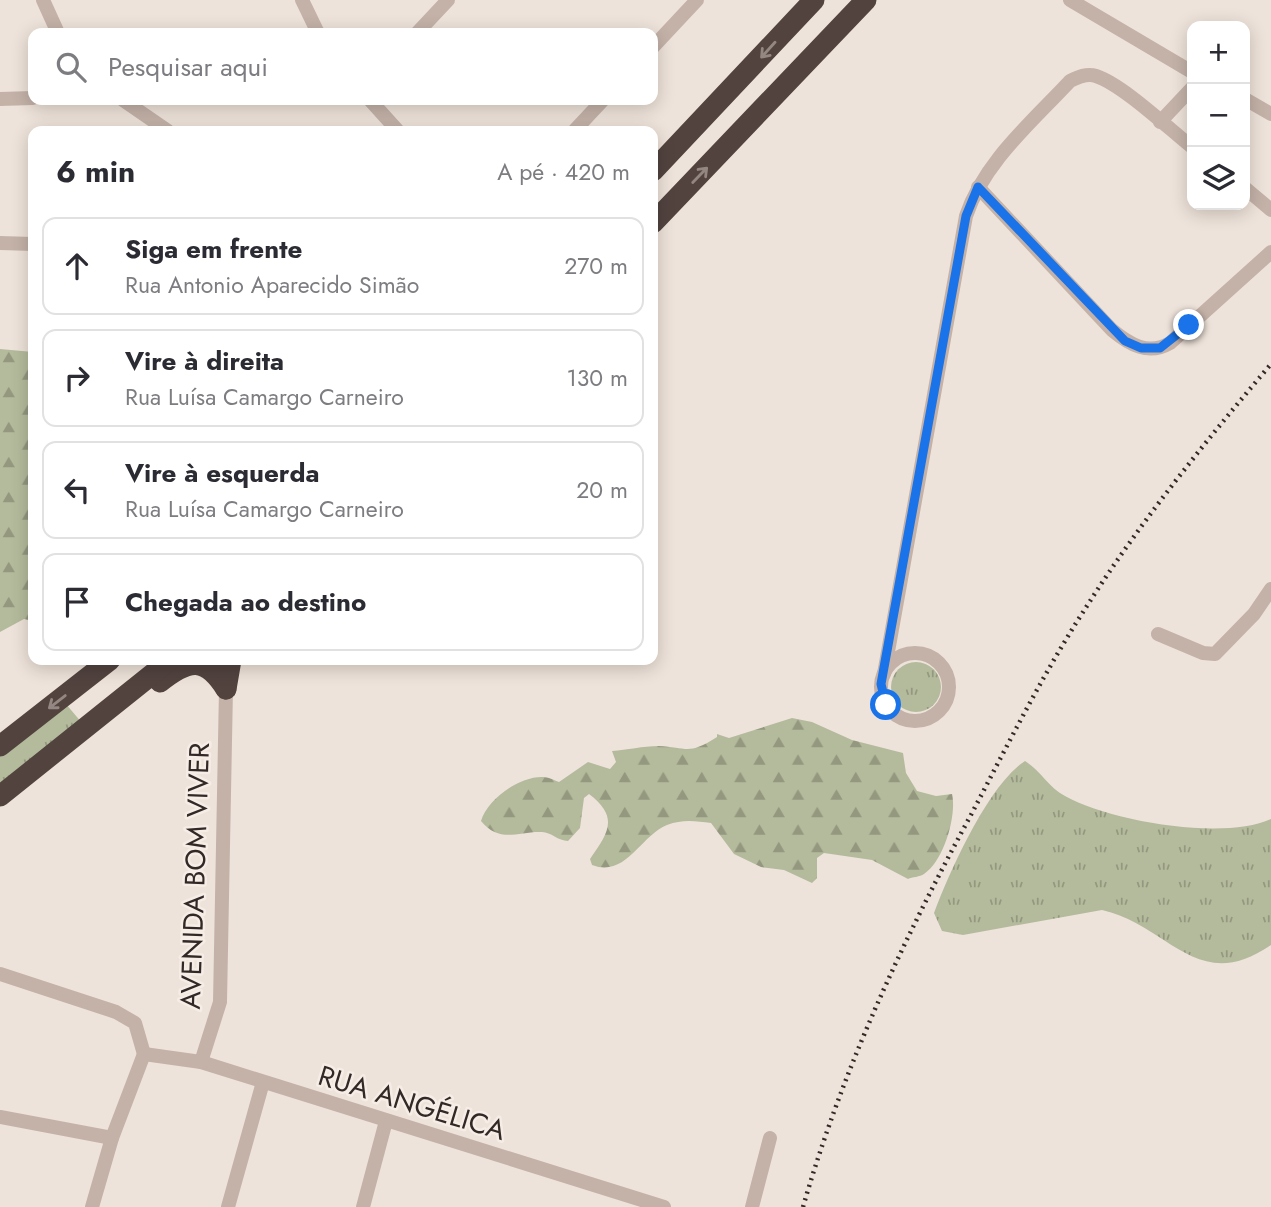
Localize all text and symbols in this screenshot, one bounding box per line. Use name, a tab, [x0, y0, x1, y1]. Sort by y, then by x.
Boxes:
map controls	[1187, 21, 1250, 210]
button: +	[1187, 21, 1250, 84]
search box	[28, 28, 658, 105]
one-way arrow	[760, 41, 776, 59]
icon: search	[52, 48, 90, 86]
text: Pesquisar aqui	[108, 48, 268, 86]
button: −	[1187, 84, 1250, 147]
button: layers	[1187, 147, 1250, 210]
text: 6 min	[56, 150, 135, 193]
text: A pé · 420 m	[497, 155, 630, 189]
one-way arrow	[692, 166, 709, 183]
text: Siga em frente	[125, 230, 302, 268]
icon: ahead	[58, 247, 96, 285]
text: 270 m	[564, 249, 628, 283]
text: Rua Antonio Aparecido Simão	[125, 268, 419, 302]
route end	[1173, 309, 1204, 340]
text: Vire à direita	[125, 342, 284, 380]
icon: right	[58, 359, 96, 397]
text: 130 m	[566, 361, 628, 395]
text: Rua Luísa Camargo Carneiro	[125, 380, 404, 414]
text: Vire à esquerda	[125, 454, 320, 492]
icon: left	[58, 471, 96, 509]
text: 20 m	[576, 473, 628, 507]
text: Rua Luísa Camargo Carneiro	[125, 492, 404, 526]
icon: arrive	[58, 583, 96, 621]
text: Chegada ao destino	[125, 583, 366, 621]
route start	[870, 689, 901, 720]
one-way arrow	[48, 694, 66, 709]
street label: AVENIDA BOM VIVER	[170, 742, 220, 1010]
street label: RUA ANGÉLICA	[313, 1055, 511, 1151]

